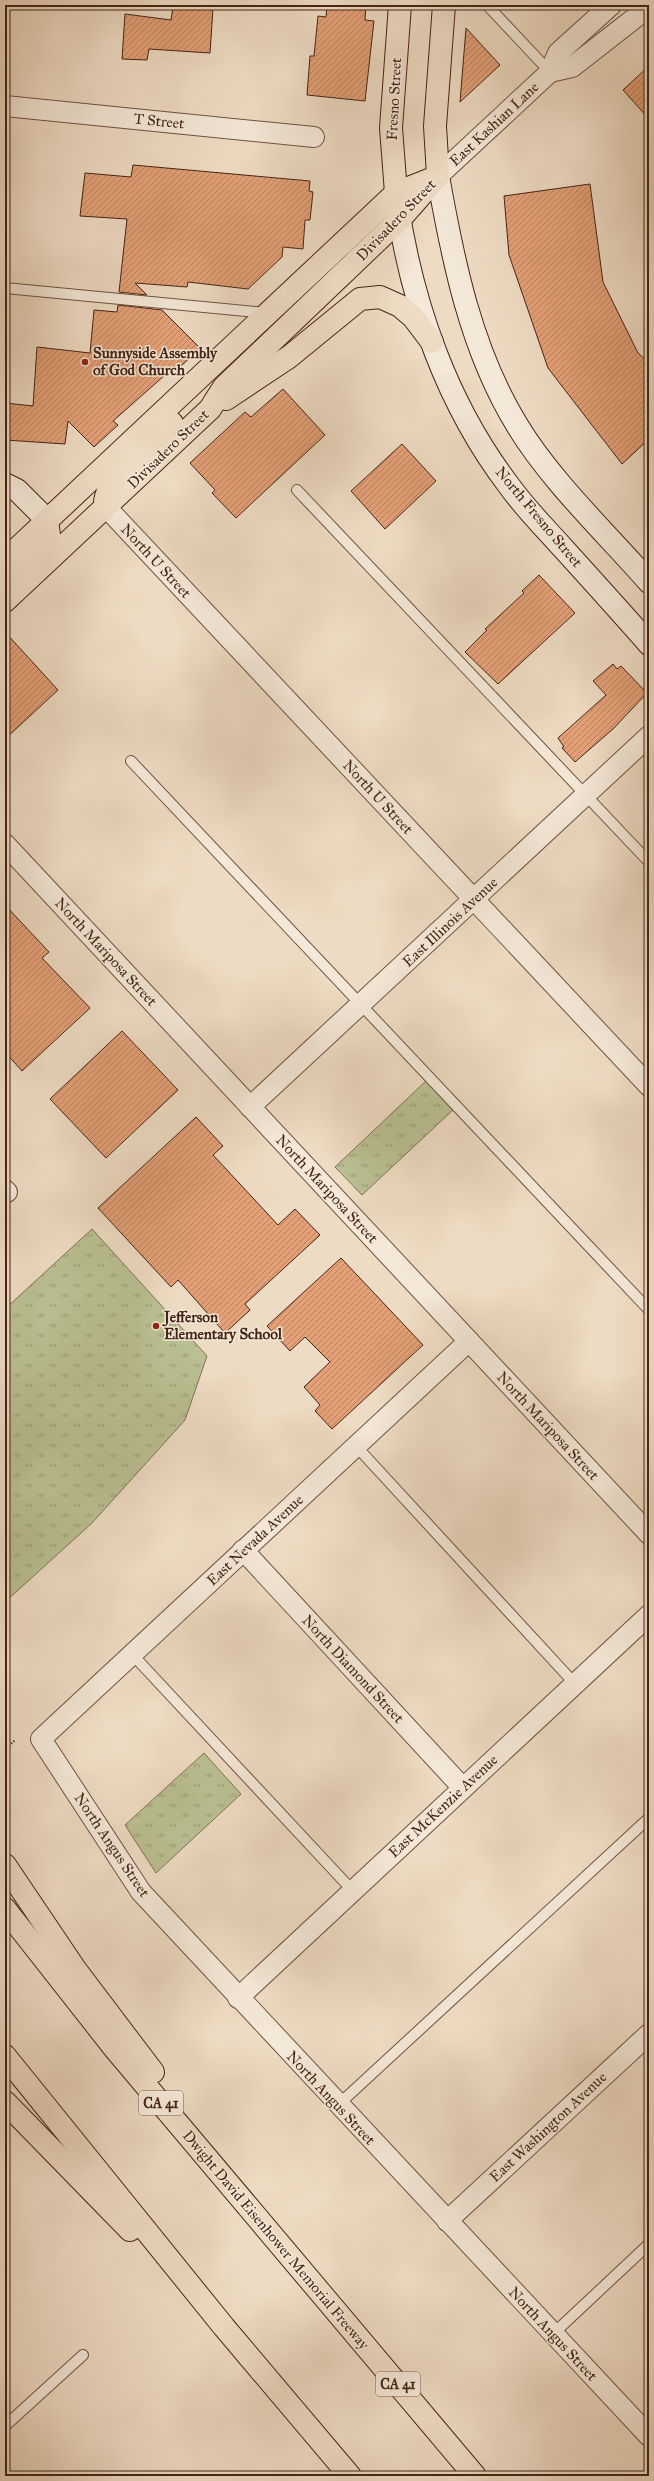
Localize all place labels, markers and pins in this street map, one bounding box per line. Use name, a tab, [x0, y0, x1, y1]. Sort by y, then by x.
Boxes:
place label: Sunnyside Assembly of God Church	[93, 344, 218, 379]
marker: Sunnyside Assembly of God Church	[80, 357, 90, 367]
place label: Jefferson Elementary School	[162, 1308, 283, 1344]
marker: Jefferson Elementary School	[151, 1321, 161, 1331]

